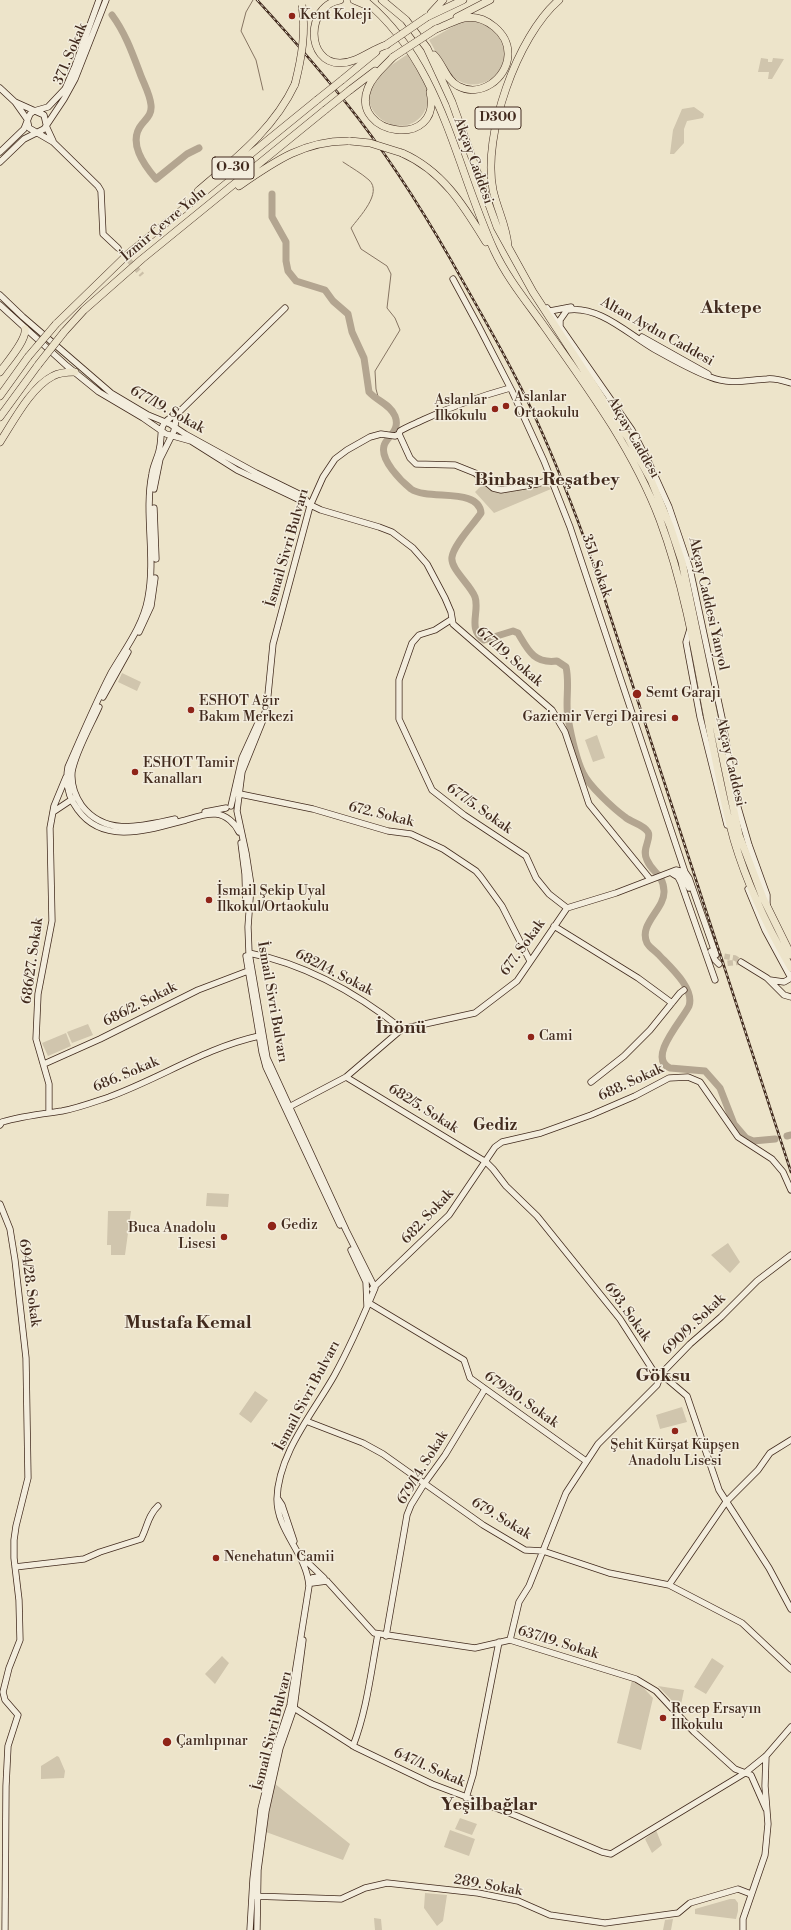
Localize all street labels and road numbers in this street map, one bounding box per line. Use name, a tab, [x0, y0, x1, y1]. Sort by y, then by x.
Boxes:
street label: 371. Sokak	[50, 21, 92, 87]
road number: D300	[475, 107, 521, 129]
street label: Akçay Caddesi	[450, 115, 496, 207]
road number: O-30	[212, 157, 254, 179]
street label: İzmir Çevre Yolu	[118, 185, 210, 265]
street label: Altan Aydın Caddesi	[597, 294, 717, 370]
street label: 677/19. Sokak	[127, 383, 207, 437]
street label: Akçay Caddesi	[603, 394, 663, 482]
street label: İsmail Sivri Bulvarı	[263, 487, 313, 609]
street label: 351. Sokak	[577, 532, 615, 600]
street label: Akçay Caddesi Yanyol	[685, 536, 731, 672]
street label: 677/19. Sokak	[472, 624, 546, 690]
street label: Akçay Caddesi	[712, 716, 748, 808]
street label: 677/5. Sokak	[443, 780, 515, 838]
street label: 672. Sokak	[347, 799, 415, 831]
street label: 686/27. Sokak	[19, 917, 47, 1005]
street label: 677. Sokak	[497, 917, 549, 979]
street label: İsmail Sivri Bulvarı	[253, 940, 291, 1064]
street label: 682/14. Sokak	[292, 946, 376, 1000]
street label: 686/2. Sokak	[100, 979, 180, 1031]
street label: 686. Sokak	[91, 1054, 161, 1096]
street label: 688. Sokak	[596, 1061, 666, 1105]
street label: 682/5. Sokak	[385, 1081, 461, 1137]
street label: 682. Sokak	[398, 1186, 458, 1248]
street label: 694/28. Sokak	[15, 1238, 43, 1328]
street label: 693. Sokak	[600, 1279, 654, 1345]
street label: 690/9. Sokak	[659, 1291, 729, 1359]
street label: İsmail Sivri Bulvarı	[272, 1338, 344, 1454]
street label: 679/30. Sokak	[481, 1368, 561, 1432]
street label: 679/14. Sokak	[394, 1428, 452, 1508]
street label: 679. Sokak	[468, 1495, 534, 1543]
street label: 637/19. Sokak	[515, 1623, 601, 1663]
street label: İsmail Sivri Bulvarı	[250, 1669, 296, 1793]
street label: 647/1. Sokak	[391, 1745, 467, 1791]
street label: 289. Sokak	[452, 1872, 524, 1900]

